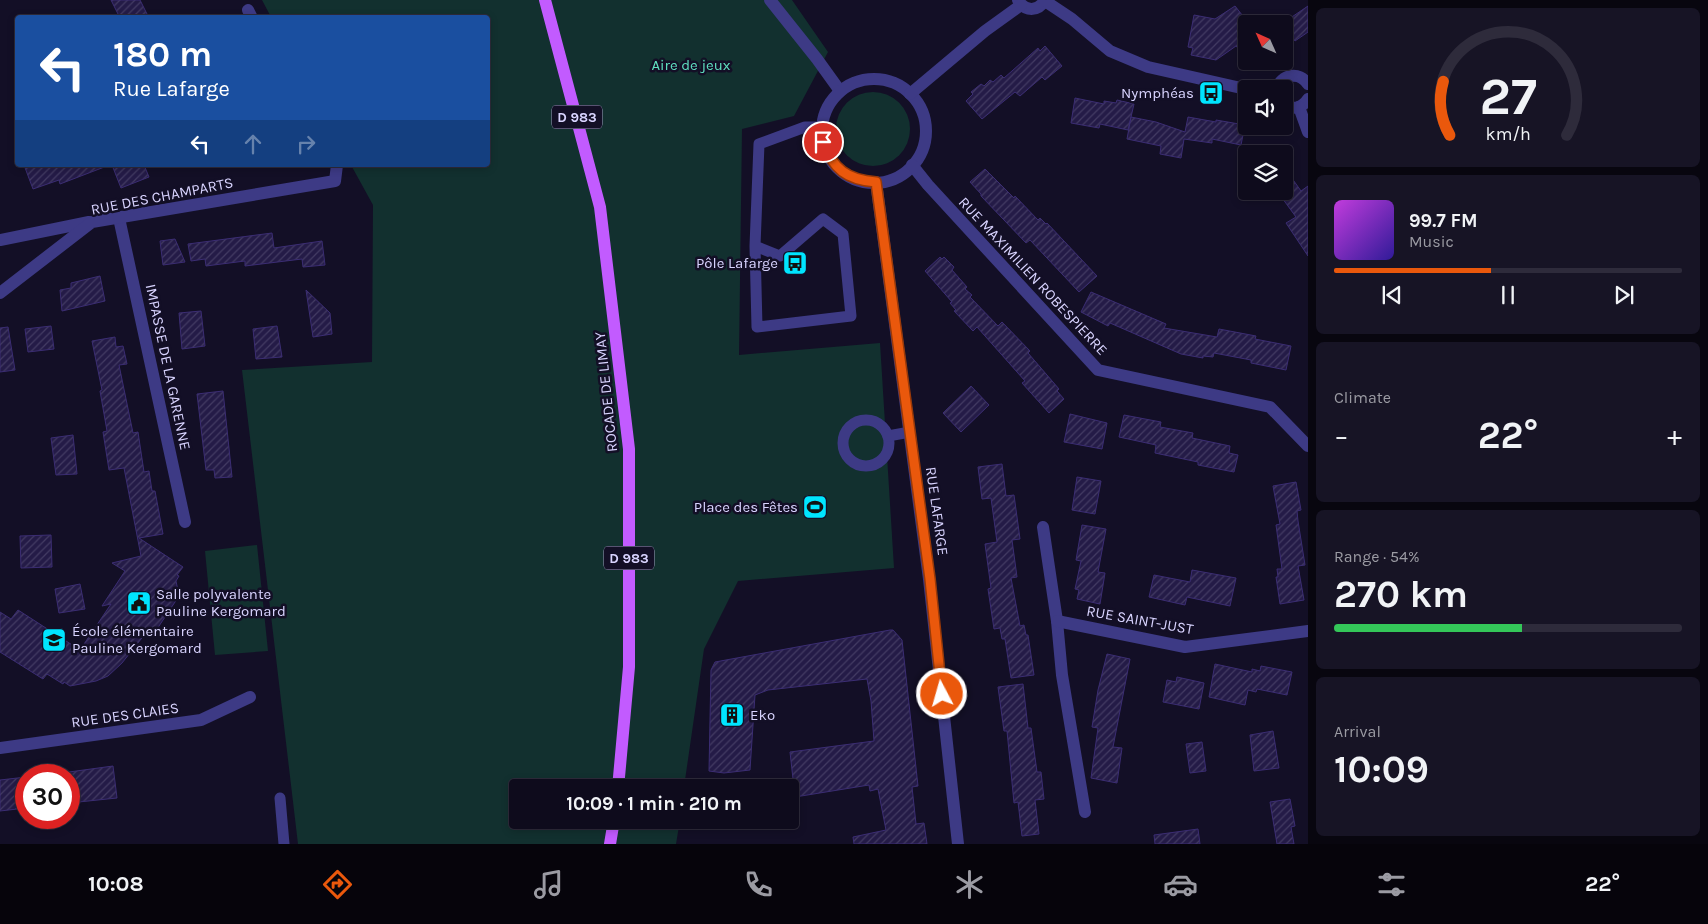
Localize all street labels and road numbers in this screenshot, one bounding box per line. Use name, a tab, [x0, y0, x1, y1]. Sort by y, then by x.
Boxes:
road number: D 983	[552, 105, 602, 128]
street label: RUE DES CHAMPARTS	[89, 173, 235, 219]
street label: RUE MAXIMILIEN ROBESPIERRE	[955, 193, 1111, 359]
street label: IMPASSE DE LA GARENNE	[142, 282, 194, 452]
street label: ROCADE DE LIMAY	[591, 330, 621, 453]
street label: RUE LAFARGE	[922, 465, 952, 557]
road number: D 983	[604, 546, 654, 570]
street label: RUE SAINT-JUST	[1085, 602, 1195, 638]
street label: RUE DES CLAIES	[70, 699, 180, 731]

